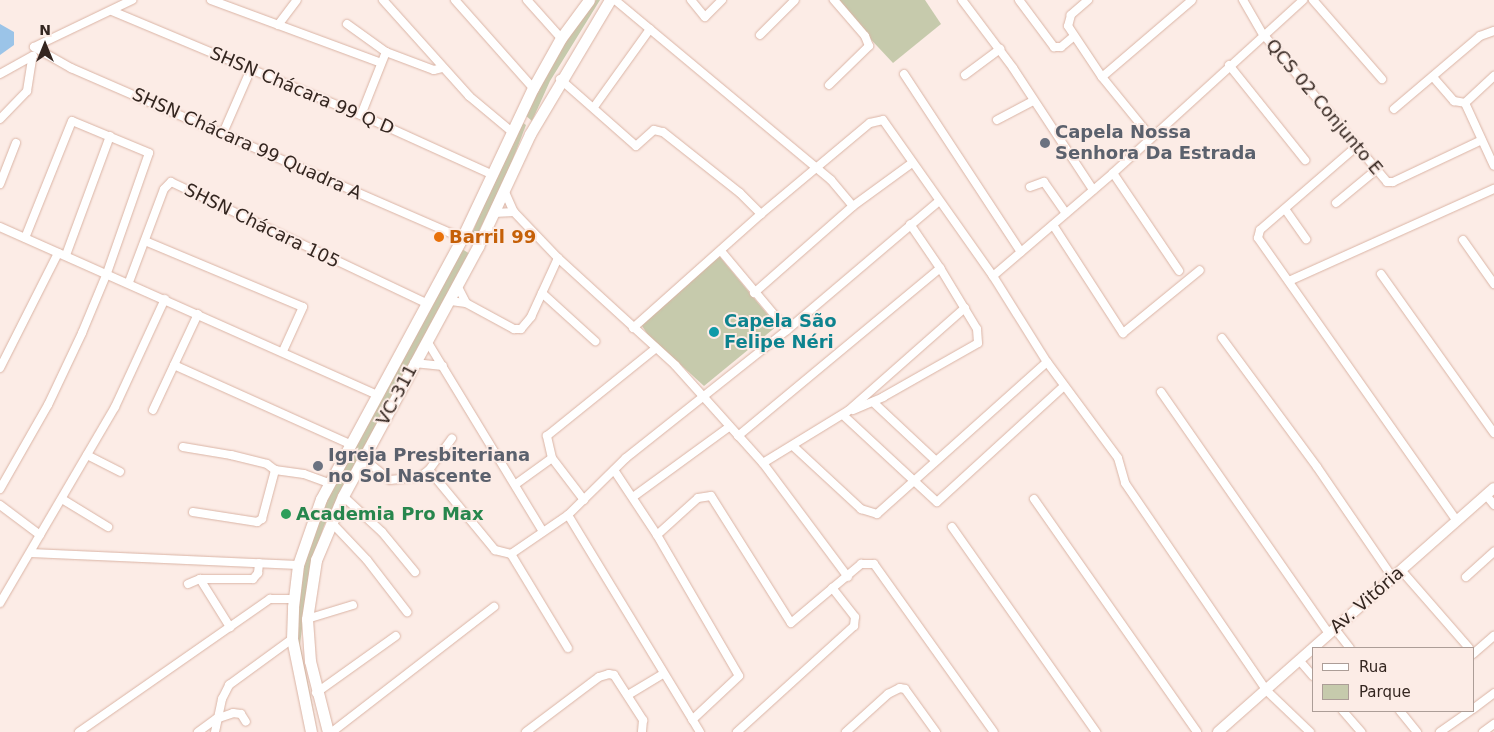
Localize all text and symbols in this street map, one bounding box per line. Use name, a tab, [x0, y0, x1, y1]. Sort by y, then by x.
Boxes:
north arrow	[20, 20, 70, 70]
text: N	[39, 22, 51, 38]
street label: QCS 02 Conjunto E	[1261, 35, 1387, 179]
street label: SHSN Chácara 99 Q D	[207, 42, 397, 140]
street label: SHSN Chácara 99 Quadra A	[129, 84, 365, 204]
place label: Capela Nossa Senhora Da Estrada	[1055, 122, 1256, 164]
marker: Capela Nossa Senhora Da Estrada	[1039, 137, 1051, 149]
street label: SHSN Chácara 105	[181, 179, 343, 273]
place label: Barril 99	[449, 226, 536, 248]
marker: Barril 99	[433, 231, 445, 243]
place label: Capela São Felipe Néri	[724, 311, 837, 354]
marker: Capela São Felipe Néri	[708, 326, 720, 338]
street label: VC-311	[372, 361, 422, 429]
place label: Igreja Presbiteriana no Sol Nascente	[328, 445, 530, 488]
marker: Igreja Presbiteriana no Sol Nascente	[312, 460, 324, 472]
place label: Academia Pro Max	[296, 503, 484, 525]
marker: Academia Pro Max	[280, 508, 292, 520]
street label: Av. Vitória	[1326, 562, 1408, 638]
legend	[1312, 647, 1474, 712]
text: Rua	[1359, 658, 1387, 676]
text: Parque	[1359, 683, 1411, 701]

